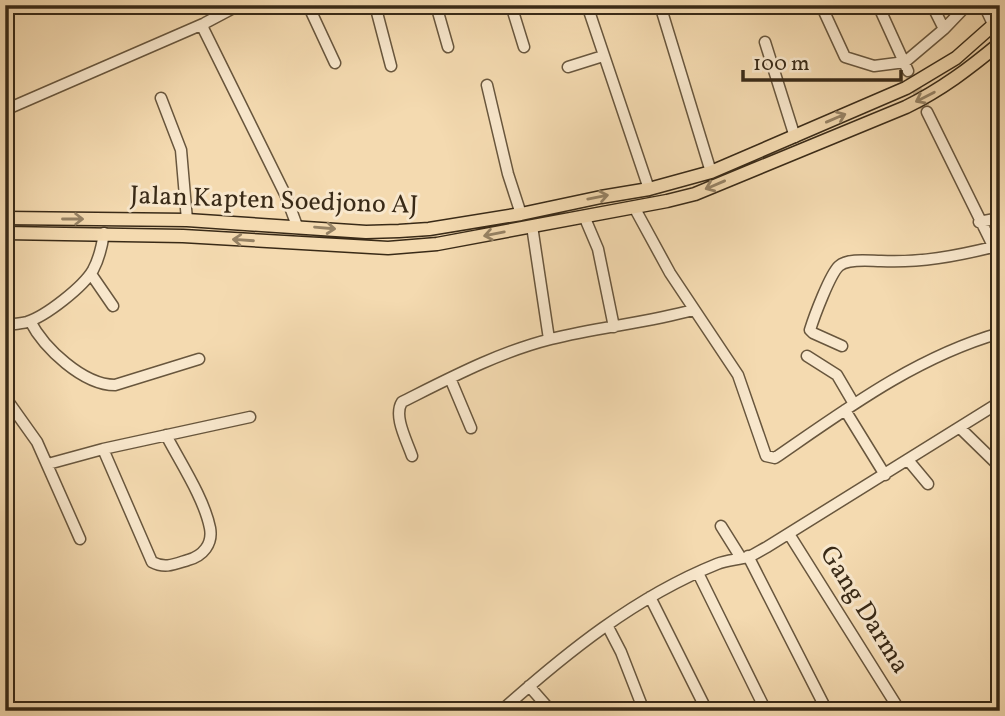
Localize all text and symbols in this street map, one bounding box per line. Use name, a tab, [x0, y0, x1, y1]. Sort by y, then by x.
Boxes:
scale bar	[743, 38, 900, 82]
text: 100 m	[753, 50, 810, 79]
one-way arrow	[915, 91, 936, 105]
one-way arrow	[825, 111, 846, 124]
street label: Jalan Kapten Soedjono AJ	[129, 178, 419, 224]
one-way arrow	[705, 180, 727, 193]
one-way arrow	[586, 190, 609, 204]
one-way arrow	[62, 212, 85, 225]
one-way arrow	[313, 222, 336, 235]
one-way arrow	[483, 227, 506, 241]
one-way arrow	[232, 233, 255, 246]
street label: Gang Darma	[810, 539, 918, 681]

